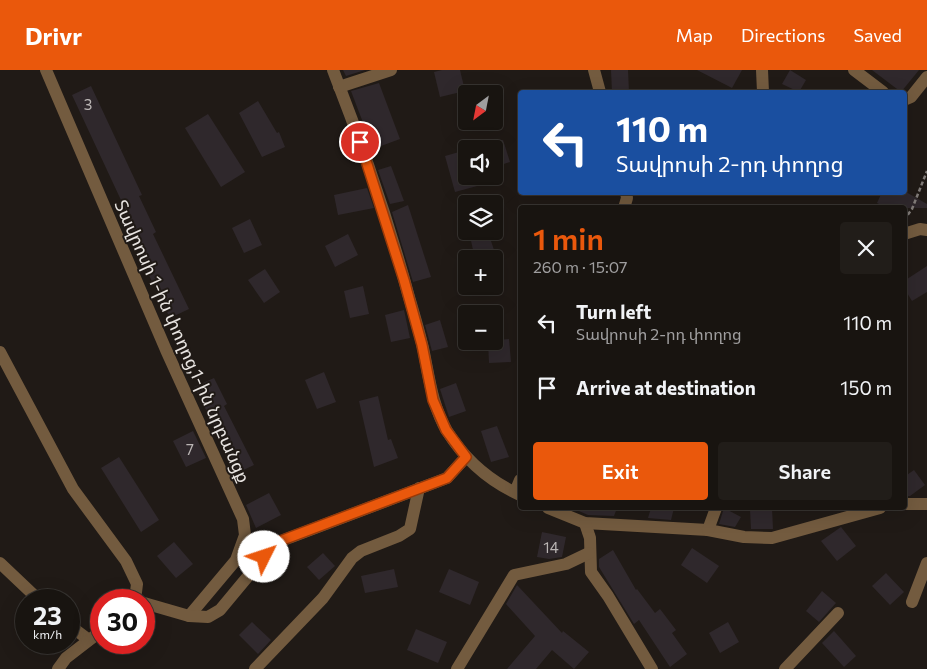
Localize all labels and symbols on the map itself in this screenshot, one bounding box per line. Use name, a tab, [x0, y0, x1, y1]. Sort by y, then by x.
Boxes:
north arrow	[458, 85, 502, 130]
house number: 3	[84, 95, 92, 113]
pin	[339, 121, 381, 163]
street label: Տավրոսի 1-ին փողոց,1-ին նրբանցք	[110, 196, 256, 486]
house number: 7	[186, 440, 194, 458]
position arrow	[237, 530, 289, 582]
house number: 14	[543, 538, 559, 556]
speed limit sign: 30	[90, 589, 155, 654]

